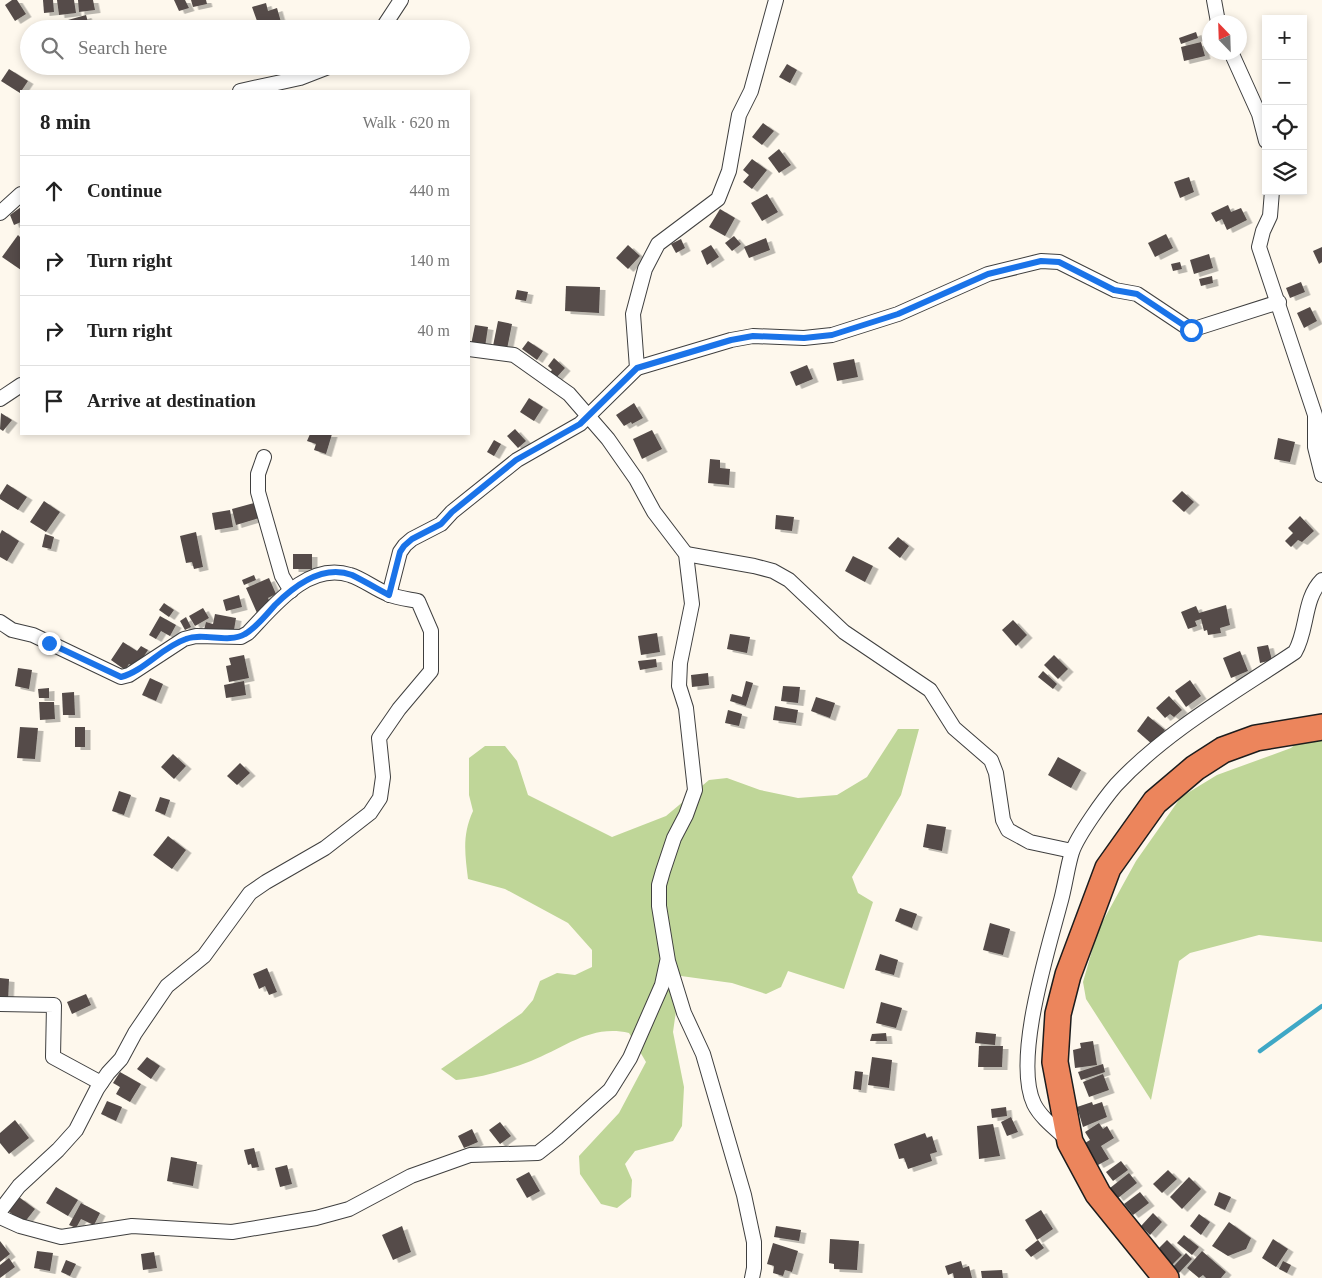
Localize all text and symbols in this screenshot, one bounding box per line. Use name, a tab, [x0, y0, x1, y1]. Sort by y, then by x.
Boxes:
north arrow	[1202, 15, 1247, 60]
map controls	[1262, 15, 1307, 195]
button: +	[1262, 15, 1307, 60]
search box	[20, 20, 470, 75]
icon: search	[38, 34, 66, 62]
text: Search here	[78, 37, 167, 58]
button: −	[1262, 60, 1307, 105]
button: locate	[1262, 105, 1307, 150]
text: 8 min	[40, 110, 91, 134]
text: Walk · 620 m	[363, 114, 450, 131]
button: layers	[1262, 150, 1307, 195]
icon: ahead	[40, 177, 68, 205]
text: Continue	[87, 180, 162, 201]
text: 440 m	[410, 182, 450, 199]
icon: right	[40, 247, 68, 275]
text: Turn right	[87, 250, 172, 271]
text: 140 m	[410, 252, 450, 269]
icon: right	[40, 317, 68, 345]
route start	[1180, 319, 1203, 342]
text: Turn right	[87, 320, 172, 341]
text: 40 m	[418, 322, 450, 339]
icon: arrive	[40, 387, 68, 415]
text: Arrive at destination	[87, 390, 256, 411]
route end	[38, 632, 61, 655]

